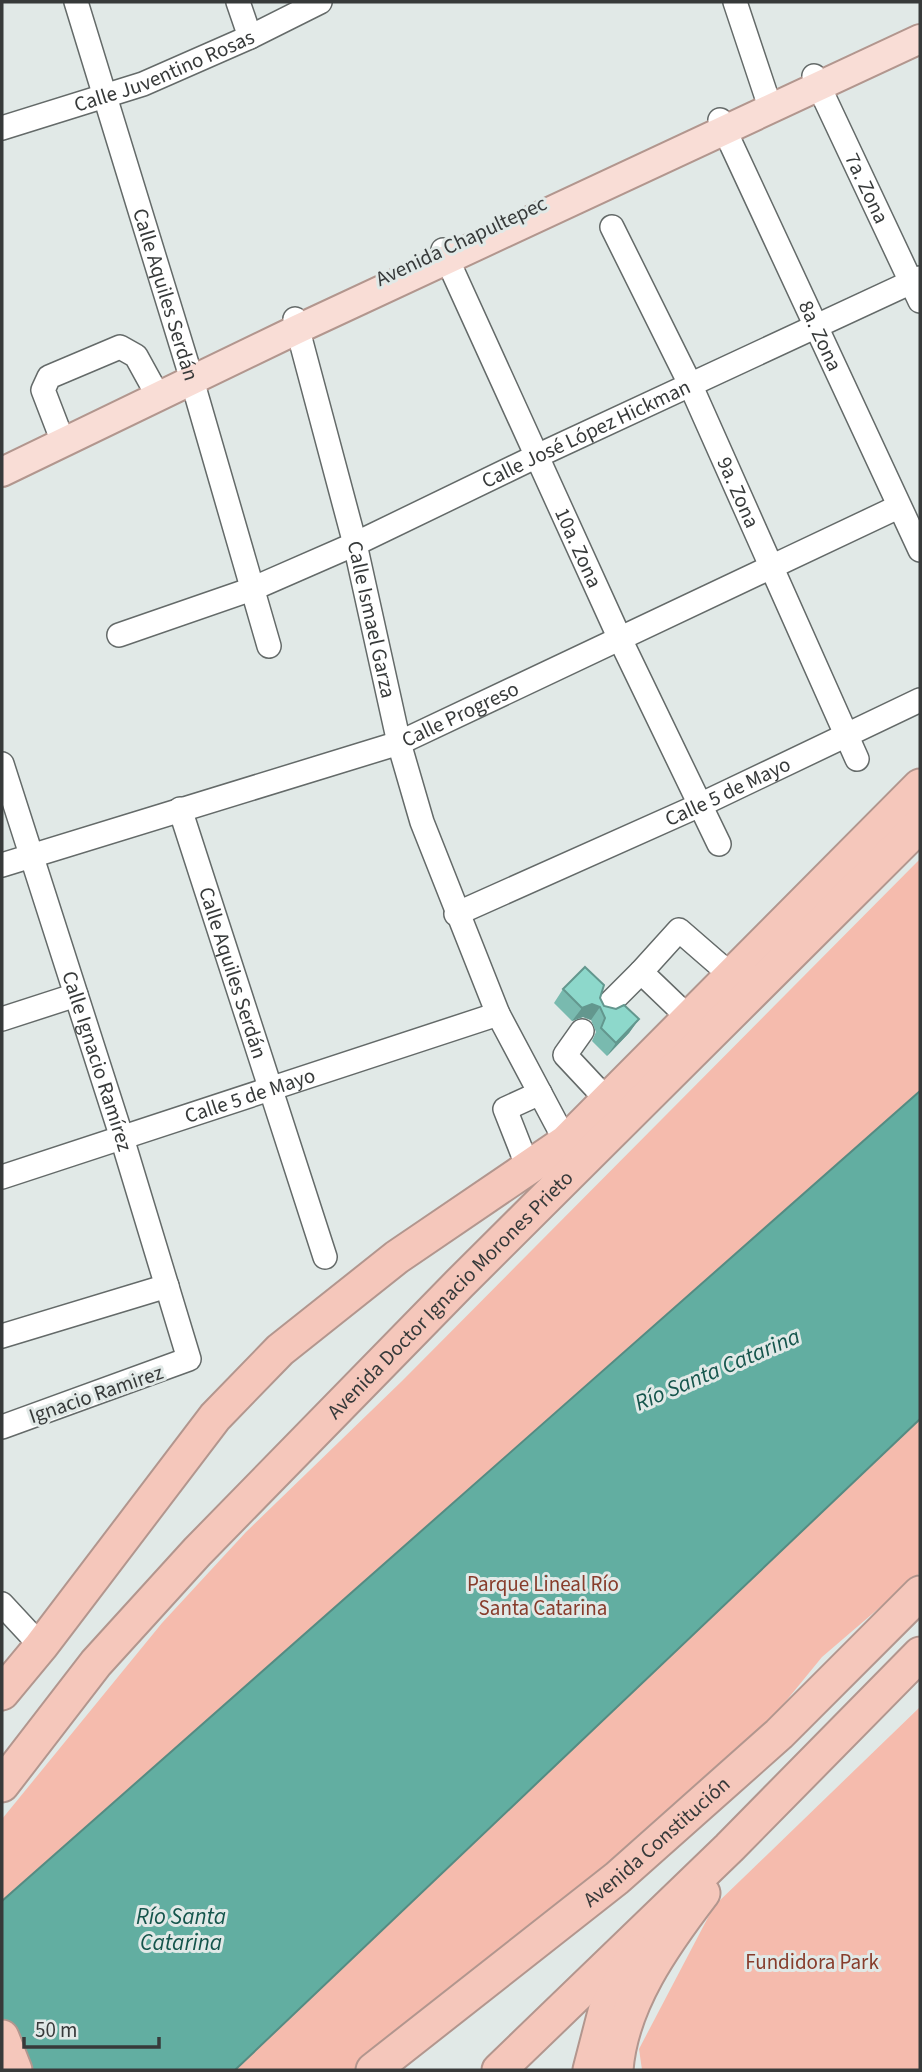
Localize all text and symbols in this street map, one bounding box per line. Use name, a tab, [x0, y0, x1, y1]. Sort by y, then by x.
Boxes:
street label: Calle Juventino Rosas	[70, 22, 259, 120]
street label: 7a. Zona	[837, 148, 896, 228]
street label: Avenida Chapultepec	[370, 188, 552, 294]
street label: Calle Aquiles Serdán	[125, 205, 206, 384]
street label: 8a. Zona	[791, 296, 850, 376]
street label: Calle José López Hickman	[476, 372, 695, 496]
street label: 9a. Zona	[709, 452, 767, 533]
street label: 10a. Zona	[547, 503, 610, 593]
street label: Calle Ismael Garza	[340, 538, 404, 701]
street label: Calle Progreso	[397, 673, 524, 755]
street label: Calle 5 de Mayo	[660, 749, 796, 834]
street label: Calle Aquiles Serdán	[191, 883, 275, 1062]
street label: Calle Ignacio Ramírez	[54, 967, 140, 1155]
street label: Calle 5 de Mayo	[181, 1060, 319, 1131]
street label: Avenida Doctor Ignacio Morones Prieto	[320, 1163, 580, 1426]
water label: Río Santa Catarina	[629, 1320, 805, 1419]
street label: Ignacio Ramirez	[25, 1357, 167, 1431]
park label: Parque Lineal Río Santa Catarina	[467, 1569, 619, 1623]
street label: Avenida Constitución	[577, 1769, 737, 1914]
water label: Río Santa Catarina	[136, 1900, 226, 1959]
park label: Fundidora Park	[745, 1947, 879, 1977]
scale bar	[24, 2006, 159, 2050]
text: 50 m	[35, 2015, 77, 2045]

